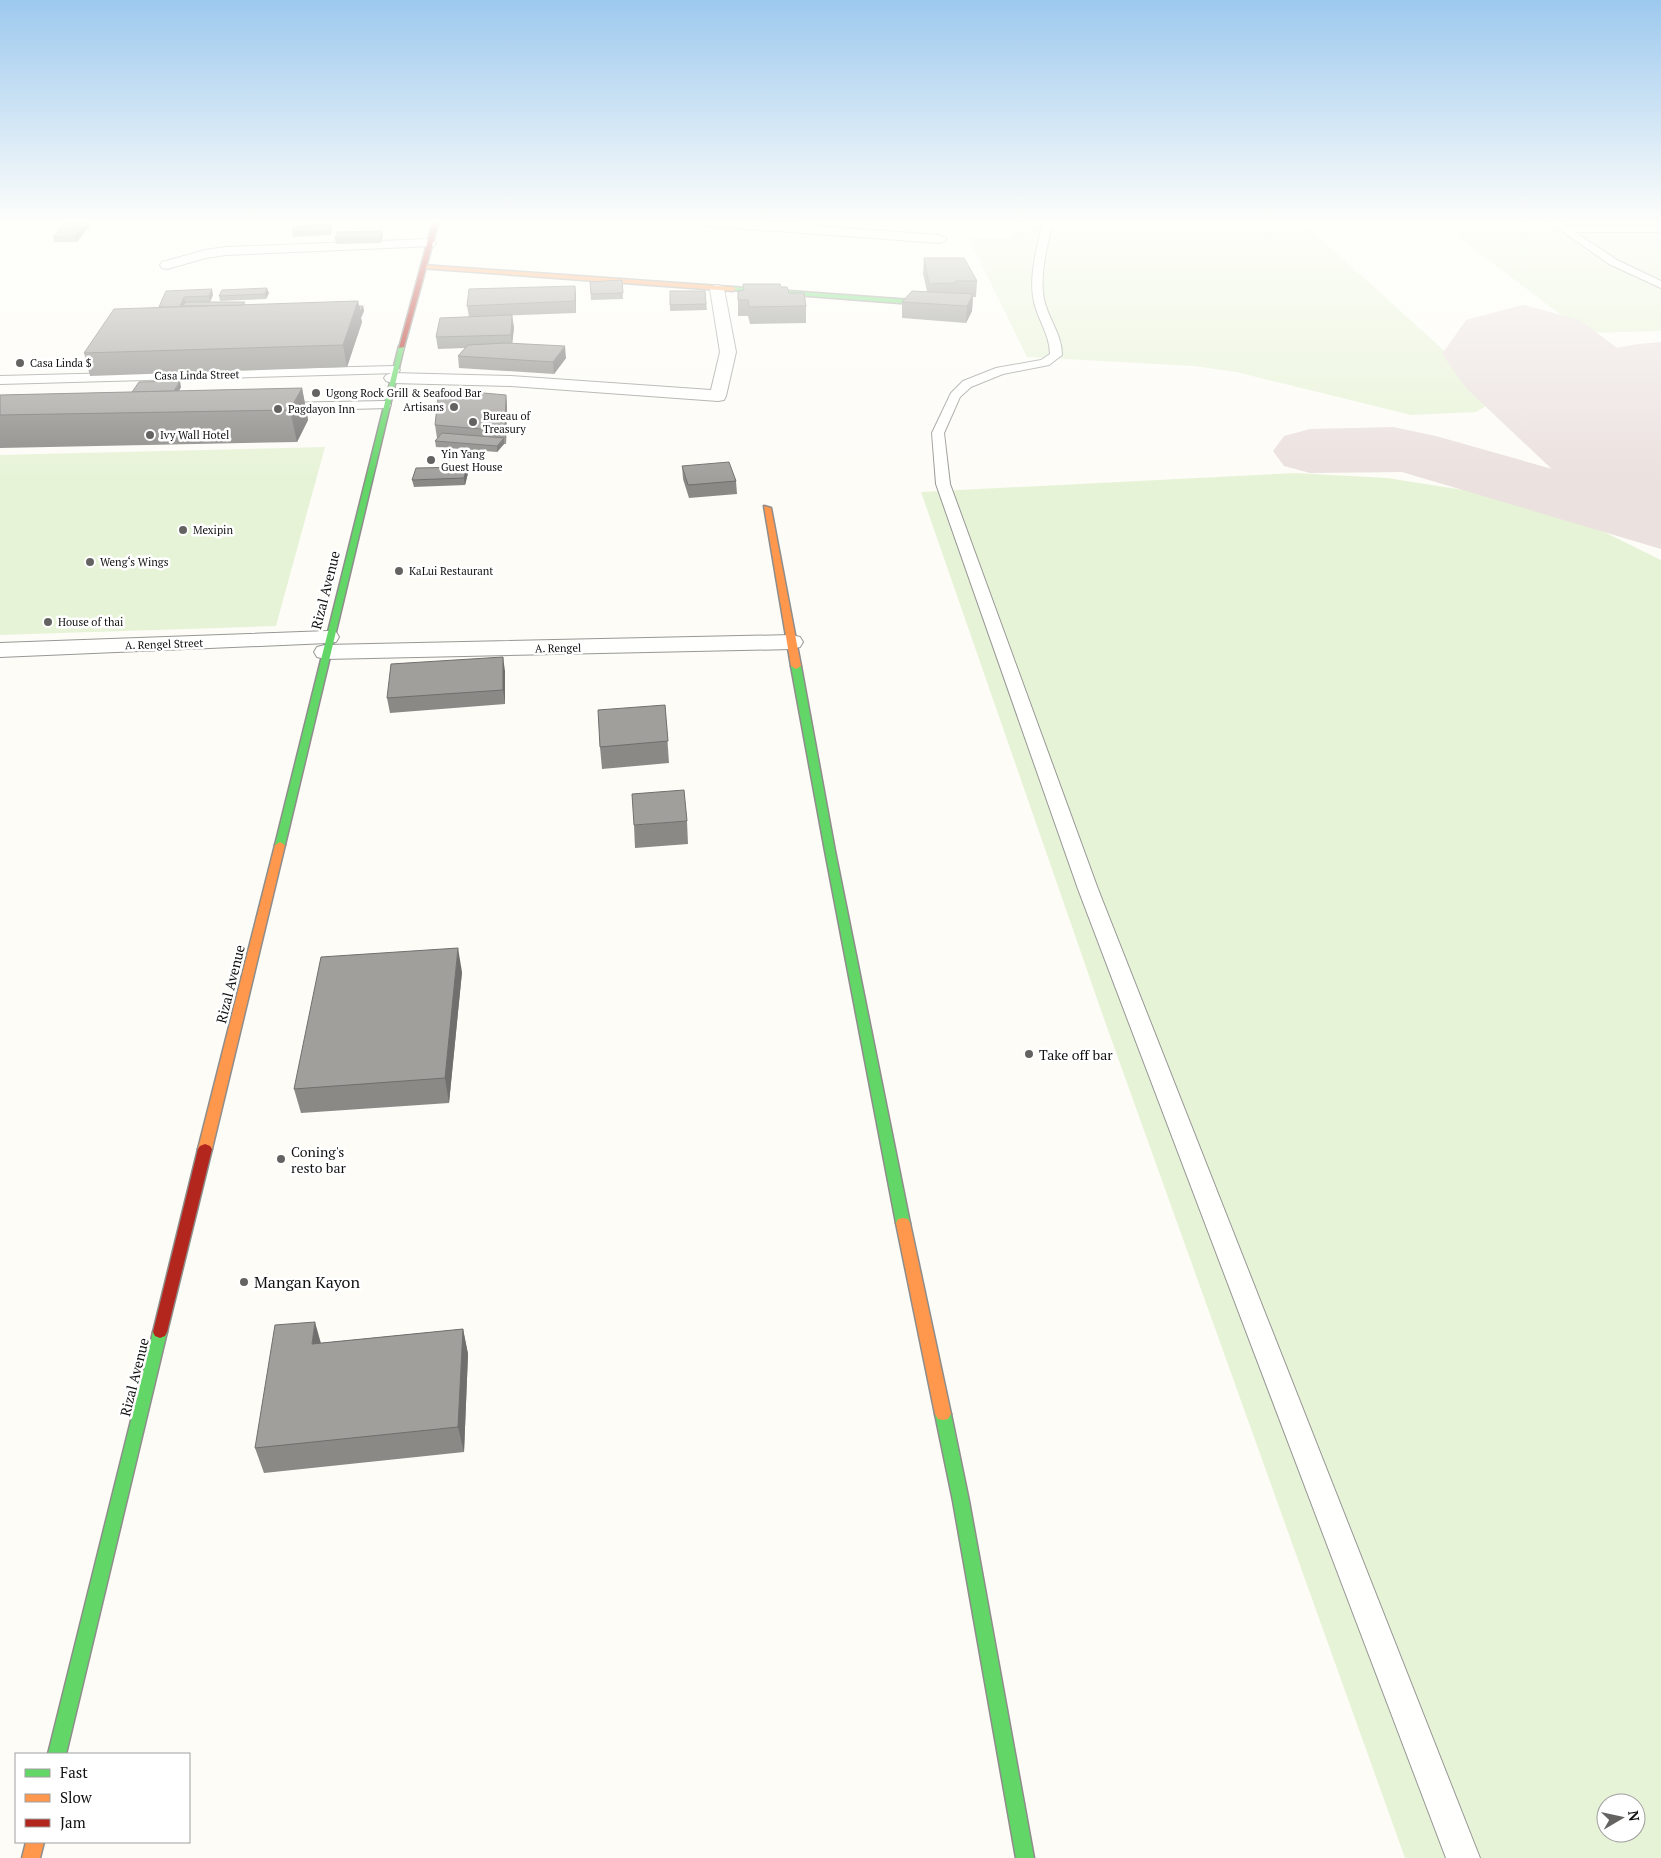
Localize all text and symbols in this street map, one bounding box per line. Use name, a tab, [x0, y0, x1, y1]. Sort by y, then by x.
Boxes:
place label: Casa Linda $	[30, 356, 92, 370]
marker: Casa Linda $	[14, 357, 26, 369]
street label: Casa Linda Street	[154, 367, 240, 383]
place label: Ugong Rock Grill & Seafood Bar	[326, 386, 482, 400]
marker: Ugong Rock Grill & Seafood Bar	[310, 387, 322, 399]
place label: Artisans	[403, 400, 444, 414]
marker: Artisans	[448, 401, 460, 413]
place label: Pagdayon Inn	[288, 402, 356, 416]
marker: Pagdayon Inn	[272, 403, 284, 415]
place label: Bureau of Treasury	[483, 409, 531, 436]
marker: Bureau of Treasury	[467, 416, 479, 428]
place label: Ivy Wall Hotel	[160, 428, 229, 442]
marker: Ivy Wall Hotel	[144, 429, 156, 441]
place label: Yin Yang Guest House	[441, 447, 503, 474]
marker: Yin Yang Guest House	[425, 454, 437, 466]
place label: Mexipin	[193, 523, 233, 537]
marker: Mexipin	[177, 524, 189, 536]
street label: Rizal Avenue	[306, 549, 344, 631]
place label: Weng‘s Wings	[100, 555, 169, 569]
marker: Weng‘s Wings	[84, 556, 96, 568]
place label: KaLui Restaurant	[409, 564, 493, 578]
marker: KaLui Restaurant	[393, 565, 405, 577]
place label: House of thai	[58, 615, 123, 629]
marker: House of thai	[42, 616, 54, 628]
street label: A. Rengel Street	[125, 636, 203, 652]
street label: A. Rengel	[535, 641, 581, 655]
street label: Rizal Avenue	[211, 943, 249, 1025]
place label: Take off bar	[1039, 1045, 1113, 1064]
marker: Take off bar	[1023, 1048, 1035, 1060]
place label: Coning's resto bar	[291, 1142, 347, 1177]
marker: Coning's resto bar	[275, 1153, 287, 1165]
place label: Mangan Kayon	[254, 1271, 360, 1293]
marker: Mangan Kayon	[238, 1276, 250, 1288]
street label: Rizal Avenue	[115, 1336, 153, 1418]
legend	[15, 1753, 190, 1843]
text: Fast	[60, 1762, 88, 1782]
text: Slow	[60, 1787, 93, 1807]
north arrow	[1596, 1793, 1646, 1843]
text: N	[1624, 1809, 1645, 1823]
text: Jam	[60, 1812, 86, 1832]

